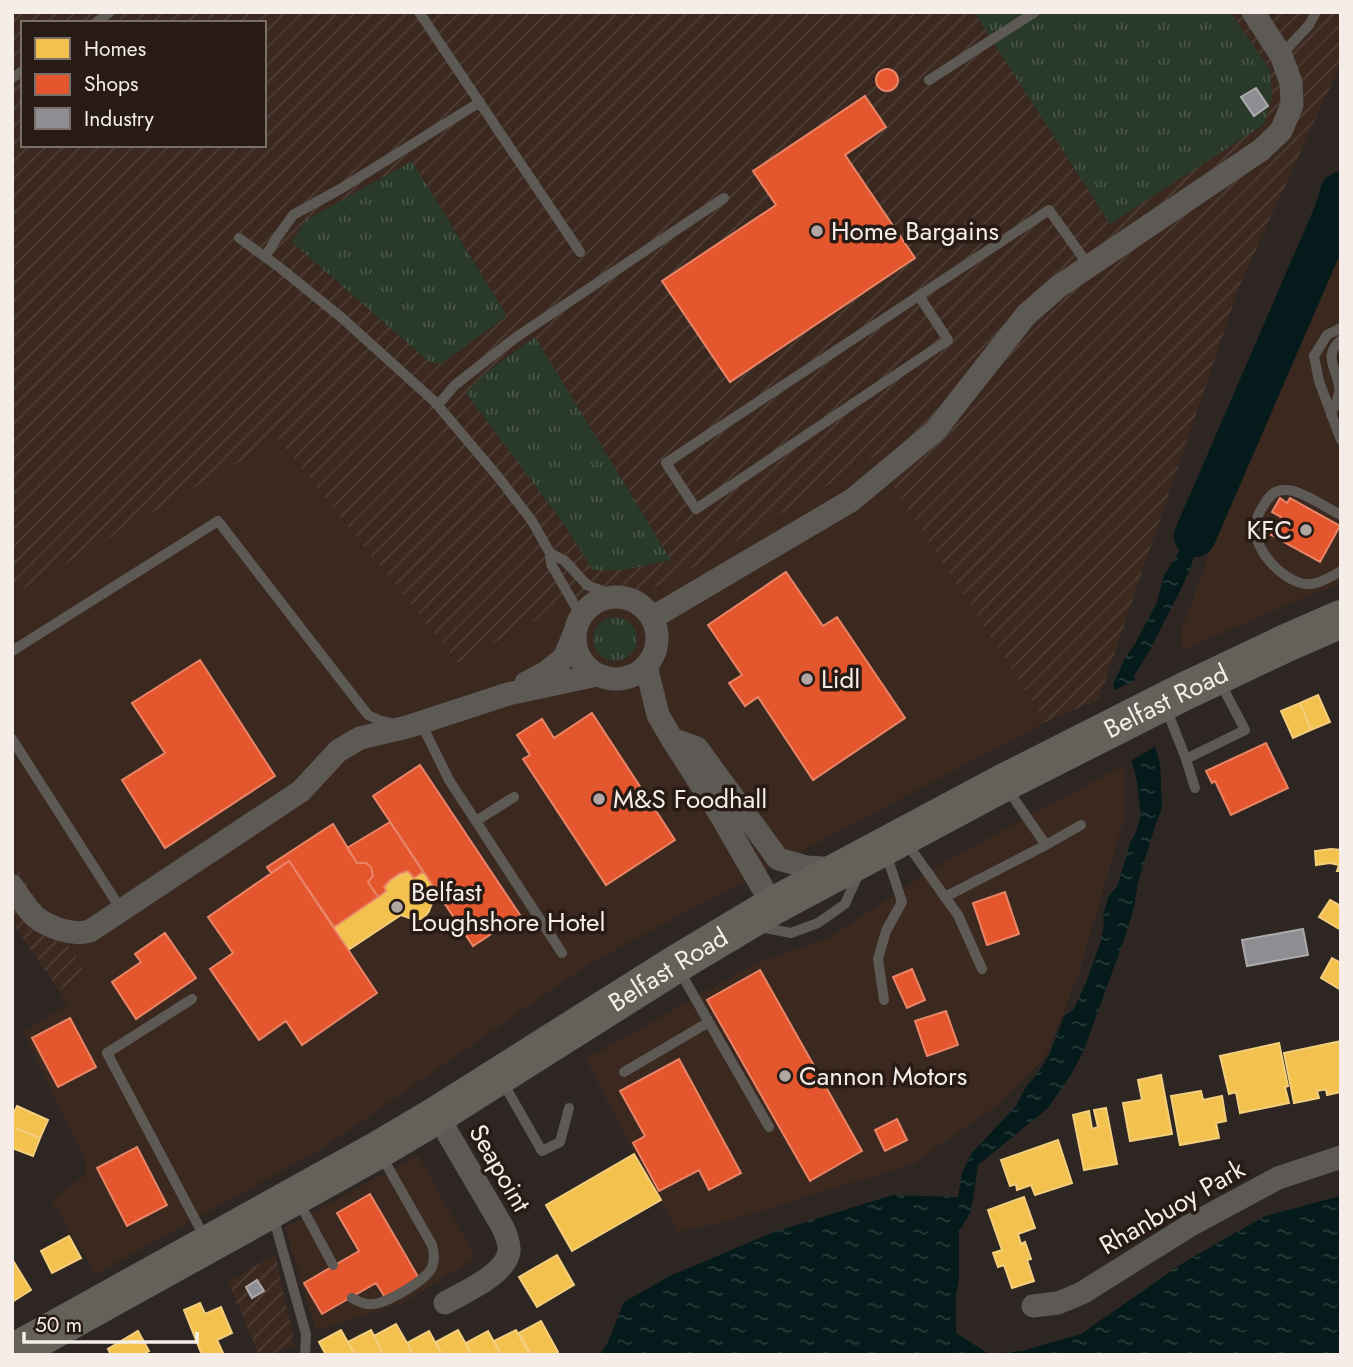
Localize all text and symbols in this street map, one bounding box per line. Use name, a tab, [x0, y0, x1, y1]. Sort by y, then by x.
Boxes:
legend	[21, 21, 266, 147]
text: Homes	[84, 34, 146, 64]
text: Shops	[84, 69, 138, 99]
text: Industry	[84, 104, 155, 134]
place label: Home Bargains	[831, 212, 999, 250]
marker: Home Bargains	[809, 223, 825, 239]
place label: KFC	[1246, 511, 1292, 549]
marker: KFC	[1298, 522, 1314, 538]
street label: Belfast Road	[1097, 654, 1234, 748]
place label: Lidl	[821, 660, 860, 698]
marker: Lidl	[799, 671, 815, 687]
place label: M&S Foodhall	[613, 780, 767, 818]
marker: M&S Foodhall	[591, 791, 607, 807]
place label: Belfast Loughshore Hotel	[411, 873, 605, 941]
marker: Belfast Loughshore Hotel	[389, 899, 405, 915]
street label: Belfast Road	[601, 918, 735, 1021]
place label: Cannon Motors	[799, 1057, 967, 1095]
marker: Cannon Motors	[777, 1068, 793, 1084]
street label: Seapoint	[460, 1117, 541, 1220]
street label: Rhanbuoy Park	[1092, 1150, 1252, 1264]
scale bar	[24, 1300, 198, 1344]
text: 50 m	[35, 1310, 82, 1340]

